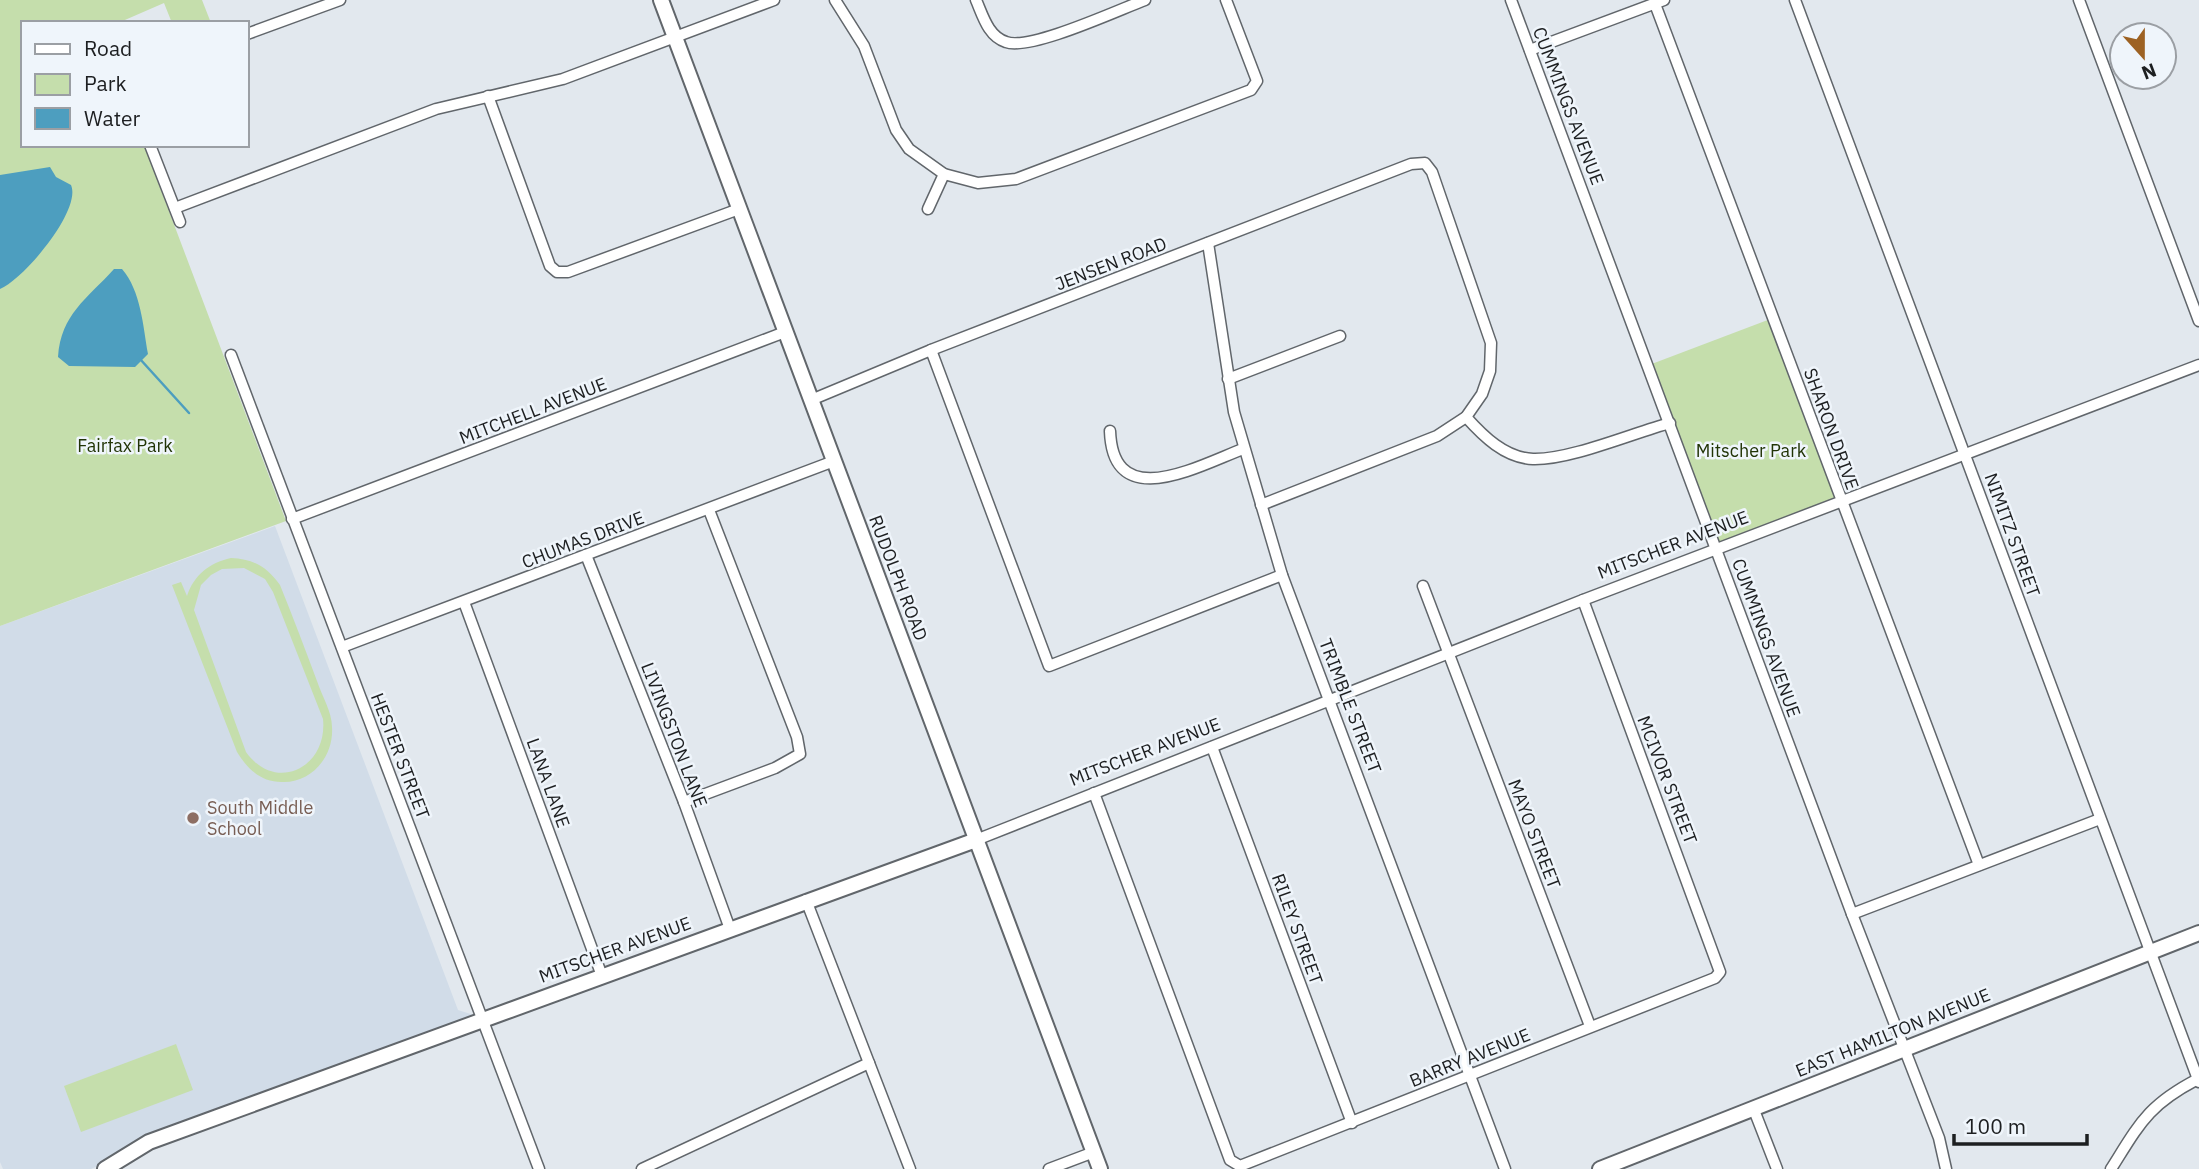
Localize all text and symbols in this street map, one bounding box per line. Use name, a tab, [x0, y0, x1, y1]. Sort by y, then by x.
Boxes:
legend	[21, 21, 248, 147]
north arrow	[2108, 21, 2178, 91]
street label: CUMMINGS AVENUE	[1528, 24, 1609, 188]
text: Road	[84, 34, 132, 62]
text: N	[2138, 58, 2160, 86]
text: Park	[84, 69, 127, 97]
text: Water	[84, 104, 141, 132]
street label: JENSEN ROAD	[1052, 232, 1170, 295]
street label: SHARON DRIVE	[1799, 365, 1864, 493]
street label: MITCHELL AVENUE	[456, 372, 610, 449]
park label: Fairfax Park	[77, 434, 173, 457]
park label: Mitscher Park	[1696, 439, 1807, 462]
street label: NIMITZ STREET	[1979, 470, 2045, 600]
street label: MITSCHER AVENUE	[1594, 505, 1752, 584]
street label: CHUMAS DRIVE	[518, 506, 647, 573]
street label: RUDOLPH ROAD	[864, 512, 933, 644]
street label: CUMMINGS AVENUE	[1727, 555, 1806, 720]
street label: TRIMBLE STREET	[1314, 635, 1387, 776]
street label: LIVINGSTON LANE	[636, 659, 713, 811]
street label: HESTER STREET	[366, 689, 435, 822]
street label: MITSCHER AVENUE	[1066, 712, 1224, 791]
street label: MCIVOR STREET	[1632, 712, 1702, 847]
street label: LANA LANE	[522, 735, 575, 831]
street label: MAYO STREET	[1503, 776, 1566, 892]
place label: South Middle School	[207, 796, 313, 840]
marker: South Middle School	[185, 810, 201, 826]
street label: RILEY STREET	[1267, 870, 1328, 987]
street label: MITSCHER AVENUE	[536, 911, 694, 988]
street label: EAST HAMILTON AVENUE	[1792, 983, 1994, 1082]
street label: BARRY AVENUE	[1406, 1023, 1534, 1092]
scale bar	[1954, 1102, 2087, 1146]
text: 100 m	[1965, 1112, 2026, 1140]

